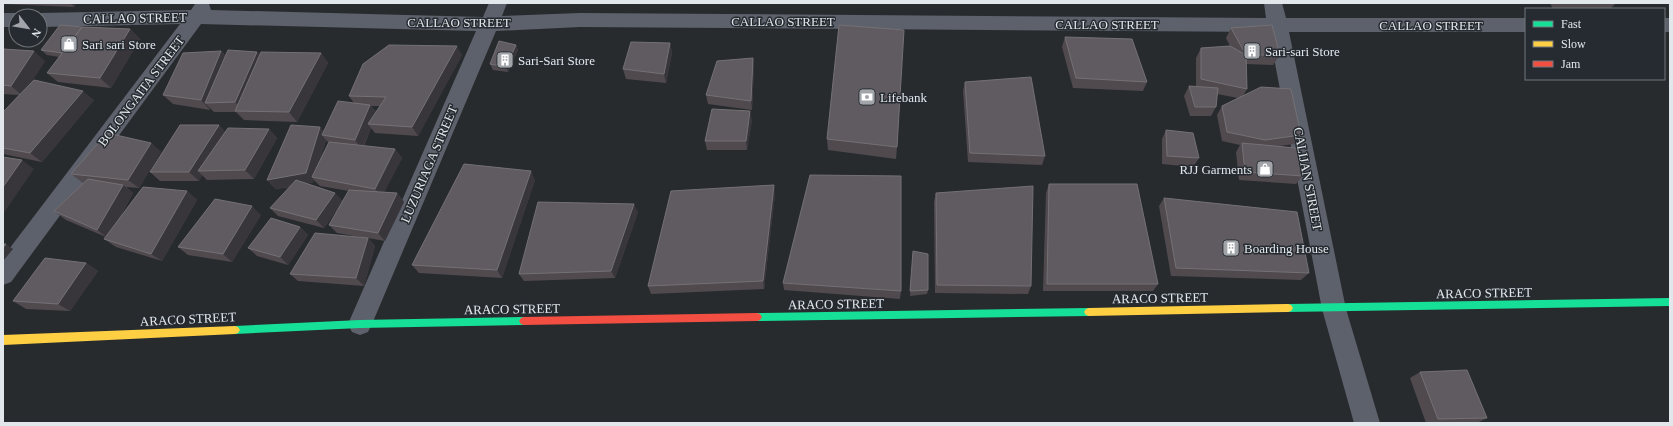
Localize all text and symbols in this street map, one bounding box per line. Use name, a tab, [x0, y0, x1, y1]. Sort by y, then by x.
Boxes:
north arrow	[8, 8, 48, 48]
legend	[1525, 8, 1665, 80]
street label: CALLAO STREET	[83, 10, 187, 26]
street label: CALLAO STREET	[731, 14, 835, 29]
street label: CALLAO STREET	[407, 15, 511, 30]
street label: CALLAO STREET	[1055, 17, 1159, 32]
text: Fast	[1561, 17, 1582, 31]
street label: CALLAO STREET	[1379, 18, 1483, 33]
text: N	[29, 27, 44, 40]
street label: BOLONGAITA STREET	[95, 33, 187, 149]
shop icon: Sari sari Store	[59, 34, 79, 54]
place label: Sari sari Store	[82, 37, 156, 52]
text: Slow	[1561, 37, 1586, 51]
building icon: Sari-sari Store	[1242, 41, 1262, 61]
place label: Sari-sari Store	[1265, 44, 1340, 59]
building icon: Sari-Sari Store	[495, 50, 515, 70]
place label: Sari-Sari Store	[518, 53, 595, 68]
text: Jam	[1561, 57, 1581, 71]
bank icon: Lifebank	[857, 87, 877, 107]
place label: Lifebank	[880, 90, 927, 105]
street label: LUZURIAGA STREET	[397, 103, 461, 225]
street label: CALIJAN STREET	[1291, 126, 1325, 232]
shop icon: RJJ Garments	[1255, 159, 1275, 179]
place label: RJJ Garments	[1179, 162, 1252, 177]
building icon: Boarding House	[1221, 238, 1241, 258]
place label: Boarding House	[1244, 241, 1329, 256]
street label: ARACO STREET	[1436, 285, 1532, 301]
street label: ARACO STREET	[1112, 290, 1208, 306]
street label: ARACO STREET	[788, 296, 884, 312]
street label: ARACO STREET	[464, 301, 560, 317]
street label: ARACO STREET	[139, 309, 237, 329]

